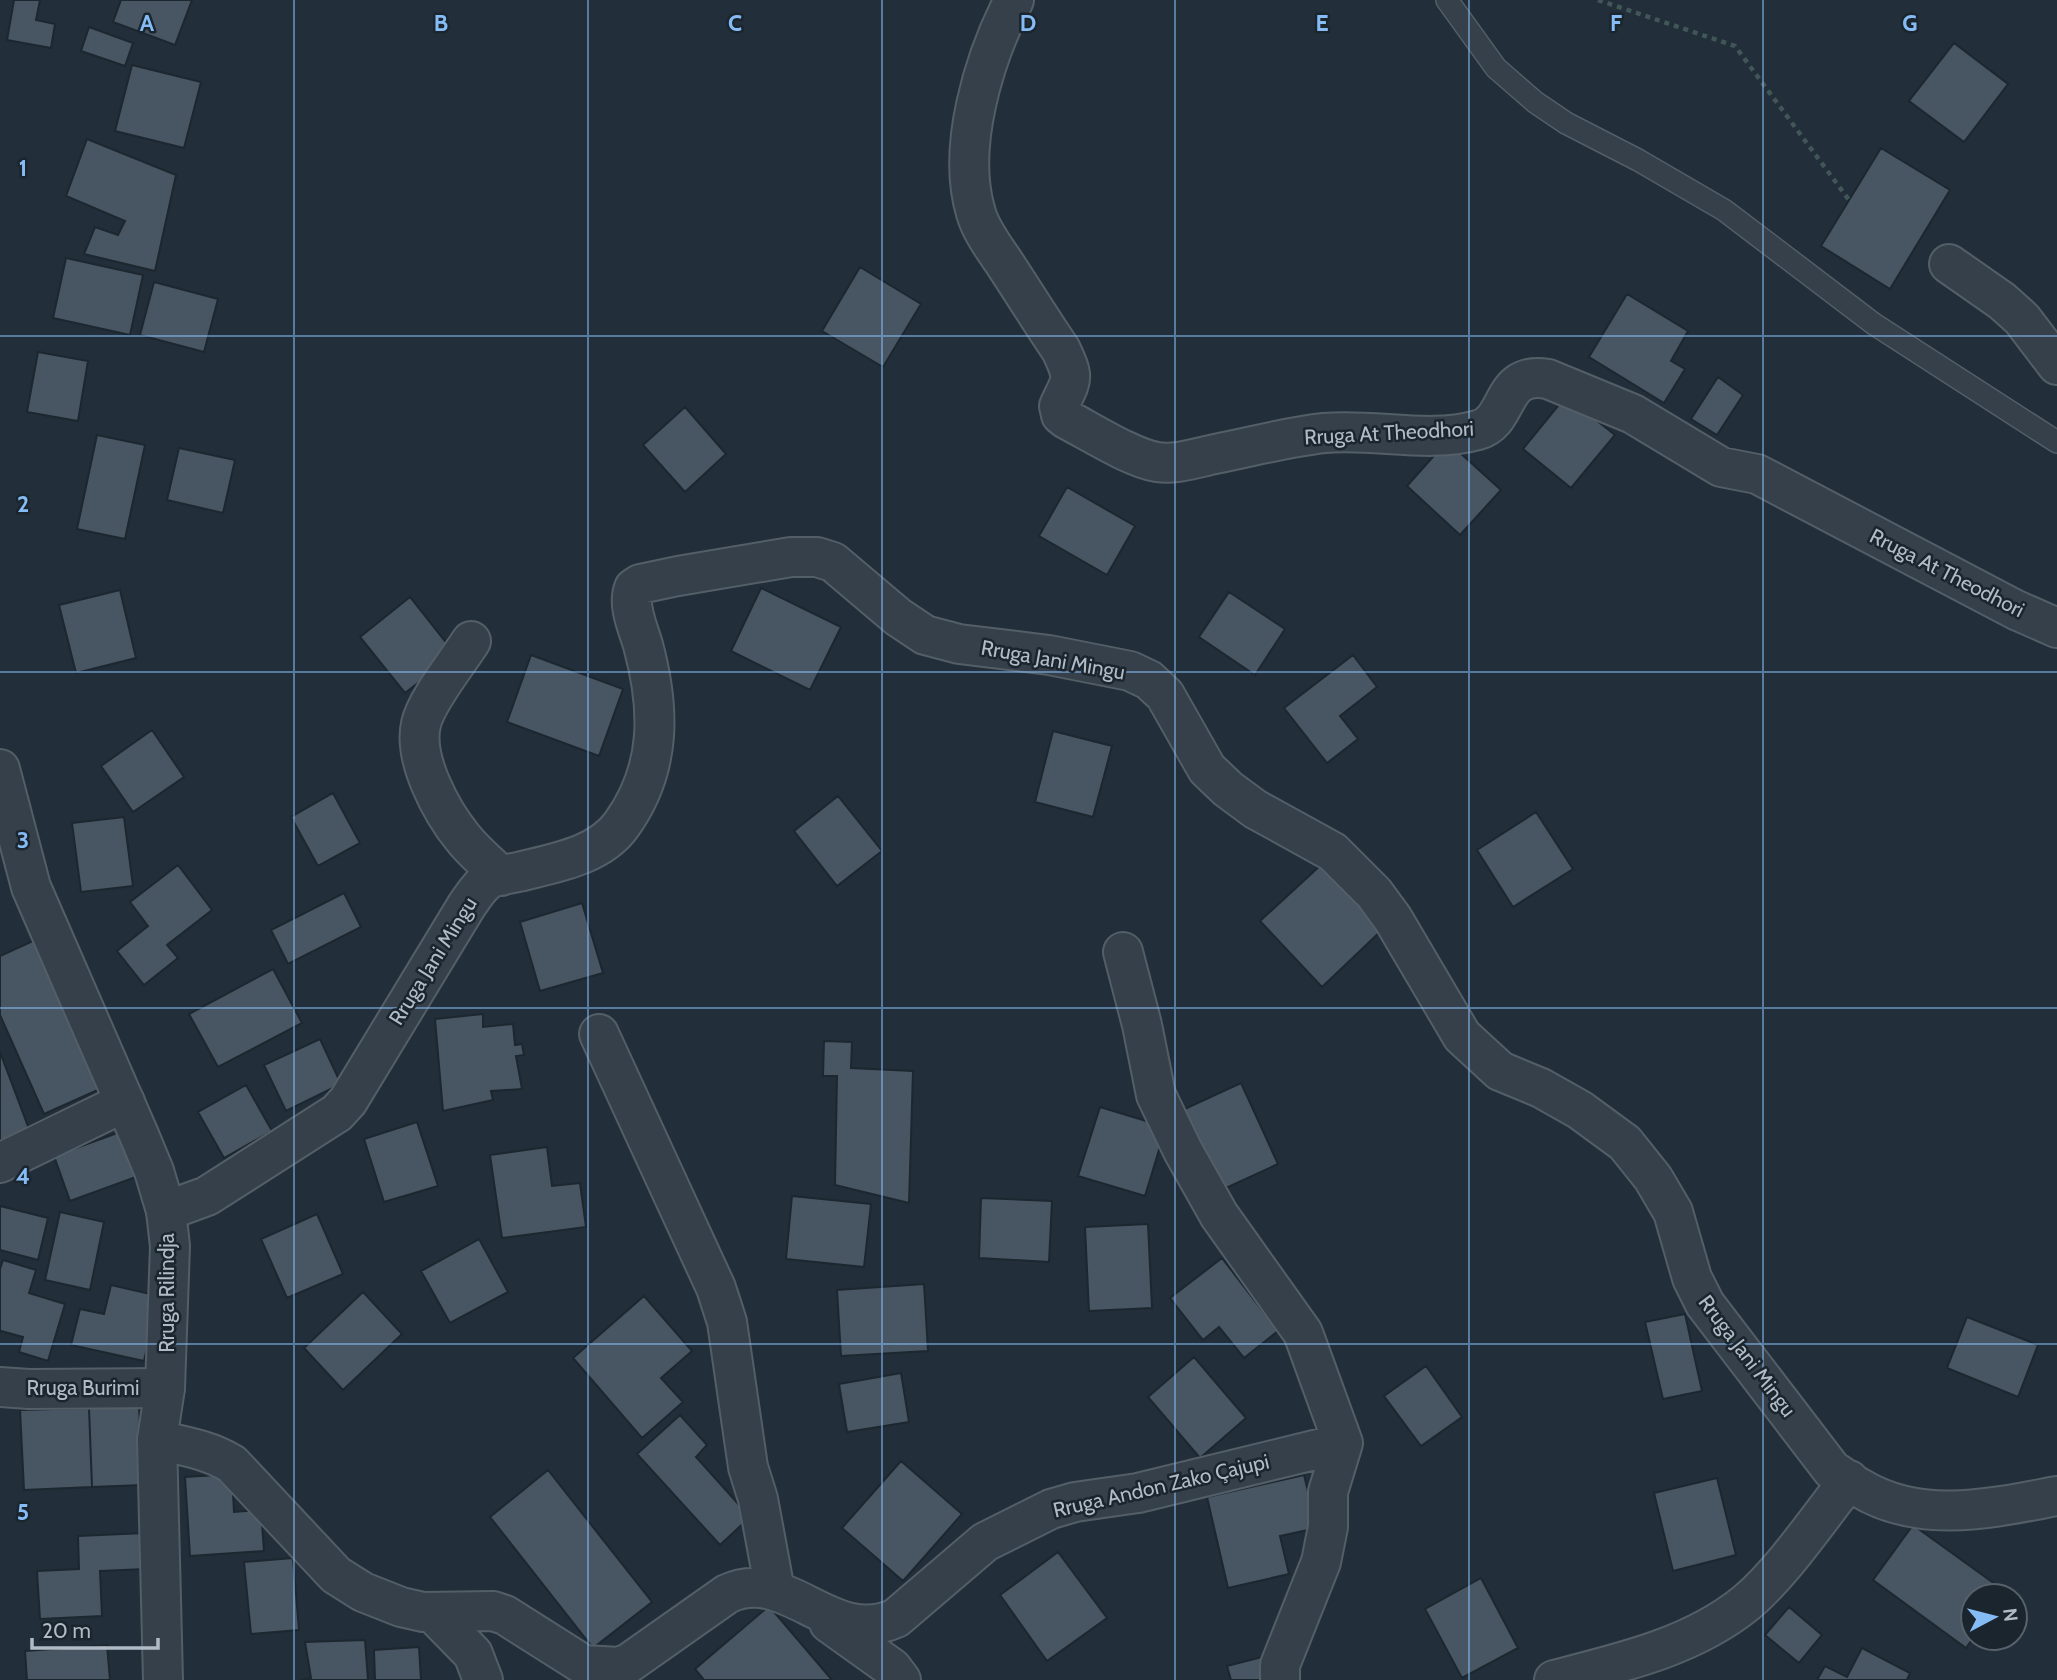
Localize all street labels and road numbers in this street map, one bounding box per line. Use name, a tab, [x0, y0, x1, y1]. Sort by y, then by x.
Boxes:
street label: Rruga At Theodhori	[1303, 416, 1475, 449]
street label: Rruga At Theodhori	[1866, 523, 2029, 622]
street label: Rruga Jani Mingu	[979, 635, 1127, 684]
street label: Rruga Jani Mingu	[383, 892, 482, 1029]
street label: Rruga Rilindja	[154, 1233, 180, 1353]
street label: Rruga Jani Mingu	[1693, 1290, 1801, 1422]
street label: Rruga Burimi	[27, 1375, 139, 1400]
street label: Rruga Andon Zako Çajupi	[1050, 1448, 1272, 1524]

